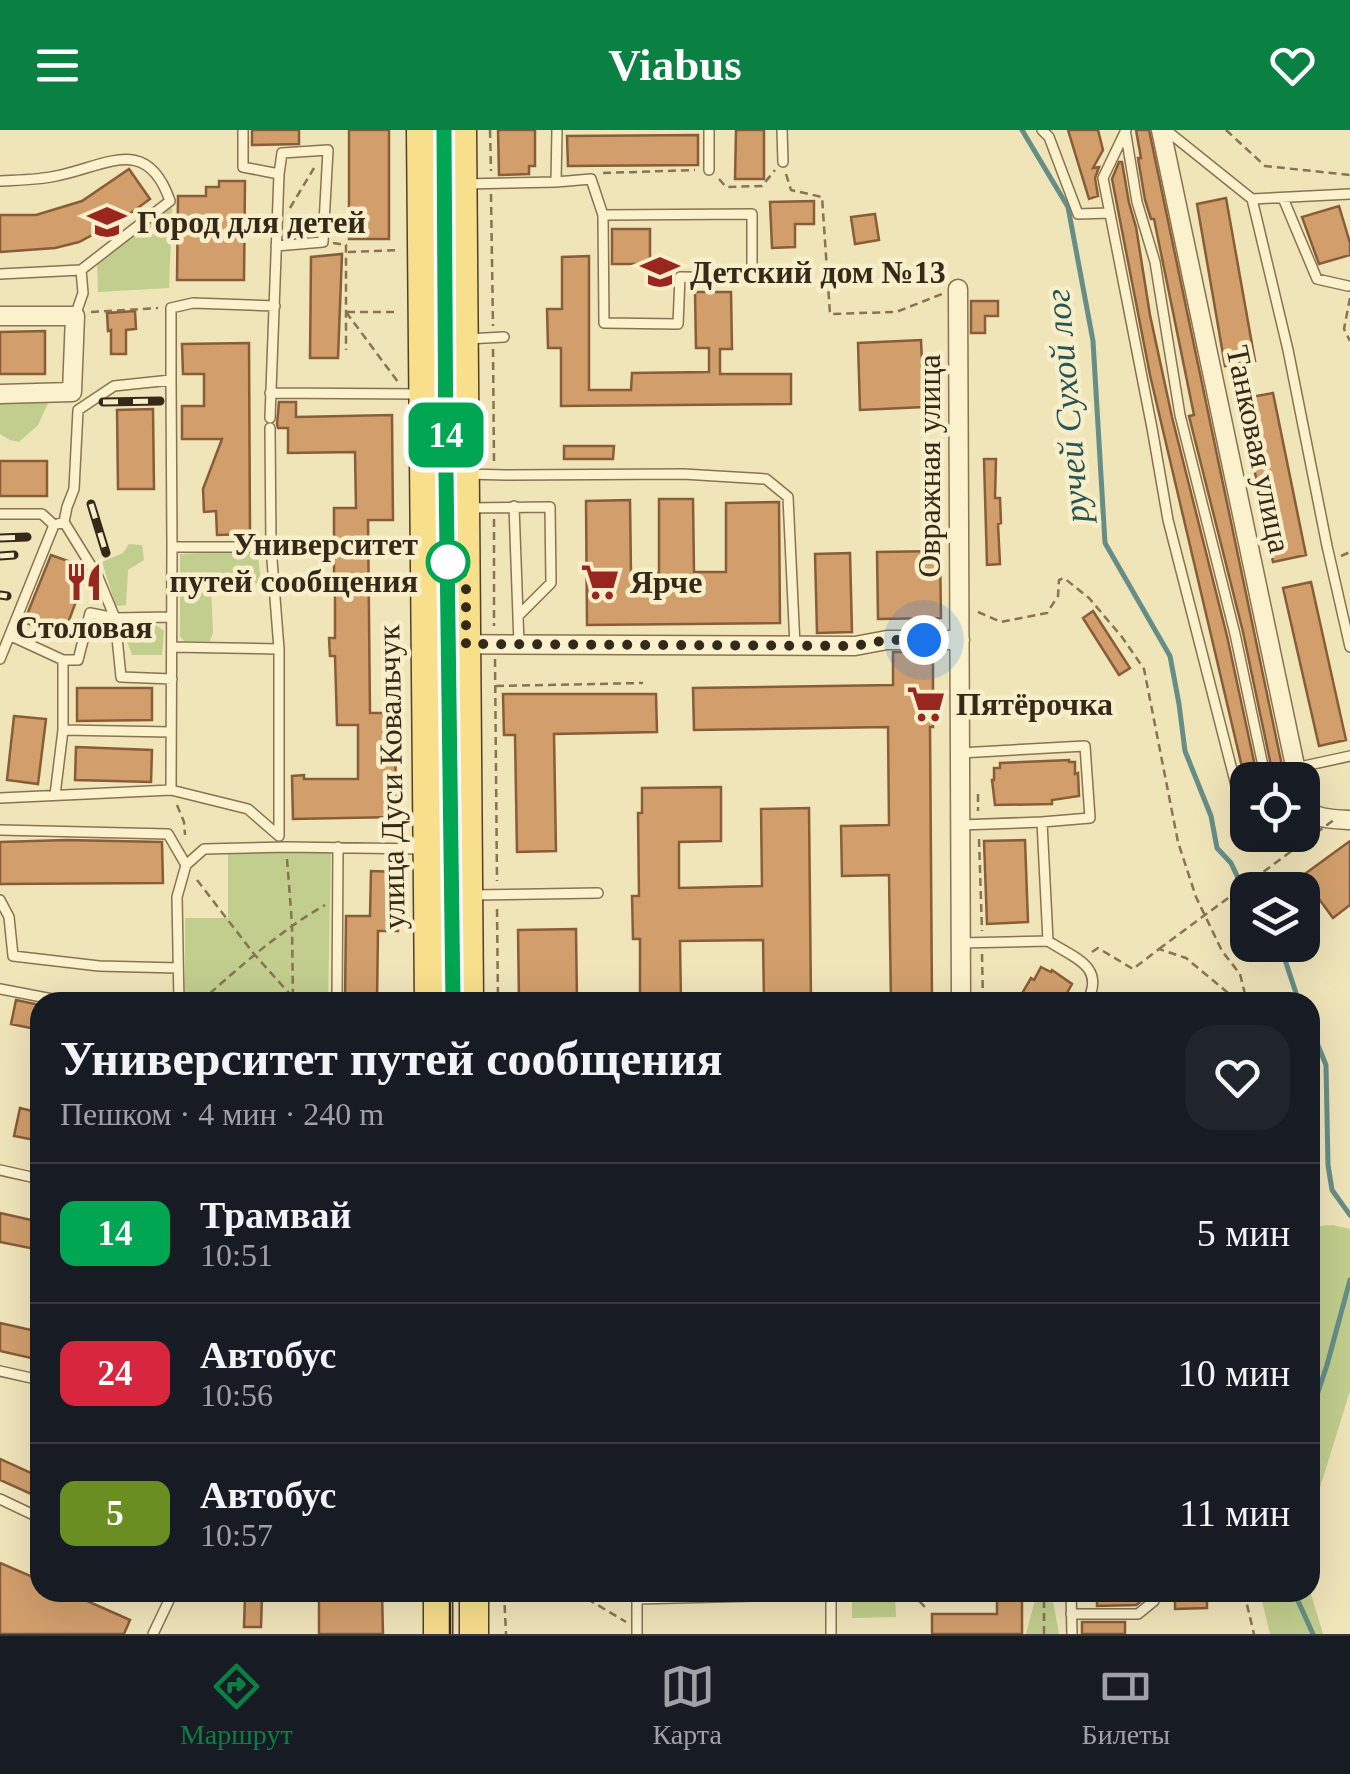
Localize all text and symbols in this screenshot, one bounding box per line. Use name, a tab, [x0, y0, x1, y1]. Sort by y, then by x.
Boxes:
icon: menu	[30, 38, 85, 93]
icon: heart	[1265, 38, 1320, 93]
text: Viabus	[608, 40, 742, 90]
school or university icon: Город для детей	[86, 201, 128, 243]
place label: Город для детей	[137, 204, 366, 240]
school or university icon: Детский дом №13	[639, 251, 681, 293]
place label: Детский дом №13	[690, 254, 946, 290]
water label: ручей Сухой лог	[1038, 287, 1097, 528]
street label: Танковая улица	[1219, 342, 1299, 556]
street label: Овражная улица	[911, 354, 947, 578]
line badge: 14	[401, 402, 491, 468]
text: 14	[429, 416, 464, 455]
place label: Университет путей сообщения	[170, 526, 418, 599]
marker: Университет путей сообщения	[427, 541, 469, 583]
restaurant icon: Столовая	[63, 561, 105, 603]
supermarket icon: Ярче	[579, 561, 621, 603]
place label: Ярче	[630, 564, 702, 600]
place label: Столовая	[15, 609, 153, 645]
your location	[899, 615, 949, 665]
street label: улица Дуси Ковальчук	[370, 624, 412, 930]
supermarket icon: Пятёрочка	[905, 683, 947, 725]
place label: Пятёрочка	[956, 686, 1113, 722]
map controls	[1230, 762, 1320, 962]
button: locate	[1230, 762, 1320, 852]
button: layers	[1230, 872, 1320, 962]
button: heart	[1185, 1025, 1290, 1130]
text: Университет путей сообщения	[60, 1032, 723, 1085]
text: Пешком · 4 мин · 240 m	[60, 1096, 384, 1132]
text: Трамвай	[200, 1194, 351, 1236]
text: 5 мин	[1197, 1212, 1290, 1254]
text: 14	[98, 1214, 133, 1253]
text: 10:51	[200, 1237, 273, 1273]
text: Автобус	[200, 1334, 336, 1376]
text: 10 мин	[1178, 1352, 1290, 1394]
text: 24	[98, 1354, 133, 1393]
text: 10:56	[200, 1377, 273, 1413]
text: Автобус	[200, 1474, 336, 1516]
text: 11 мин	[1179, 1492, 1290, 1534]
text: 5	[106, 1494, 124, 1533]
text: 10:57	[200, 1517, 273, 1553]
tab: Маршрут	[180, 1659, 293, 1751]
tab: Карта	[652, 1659, 722, 1751]
tab: Билеты	[1082, 1659, 1170, 1751]

